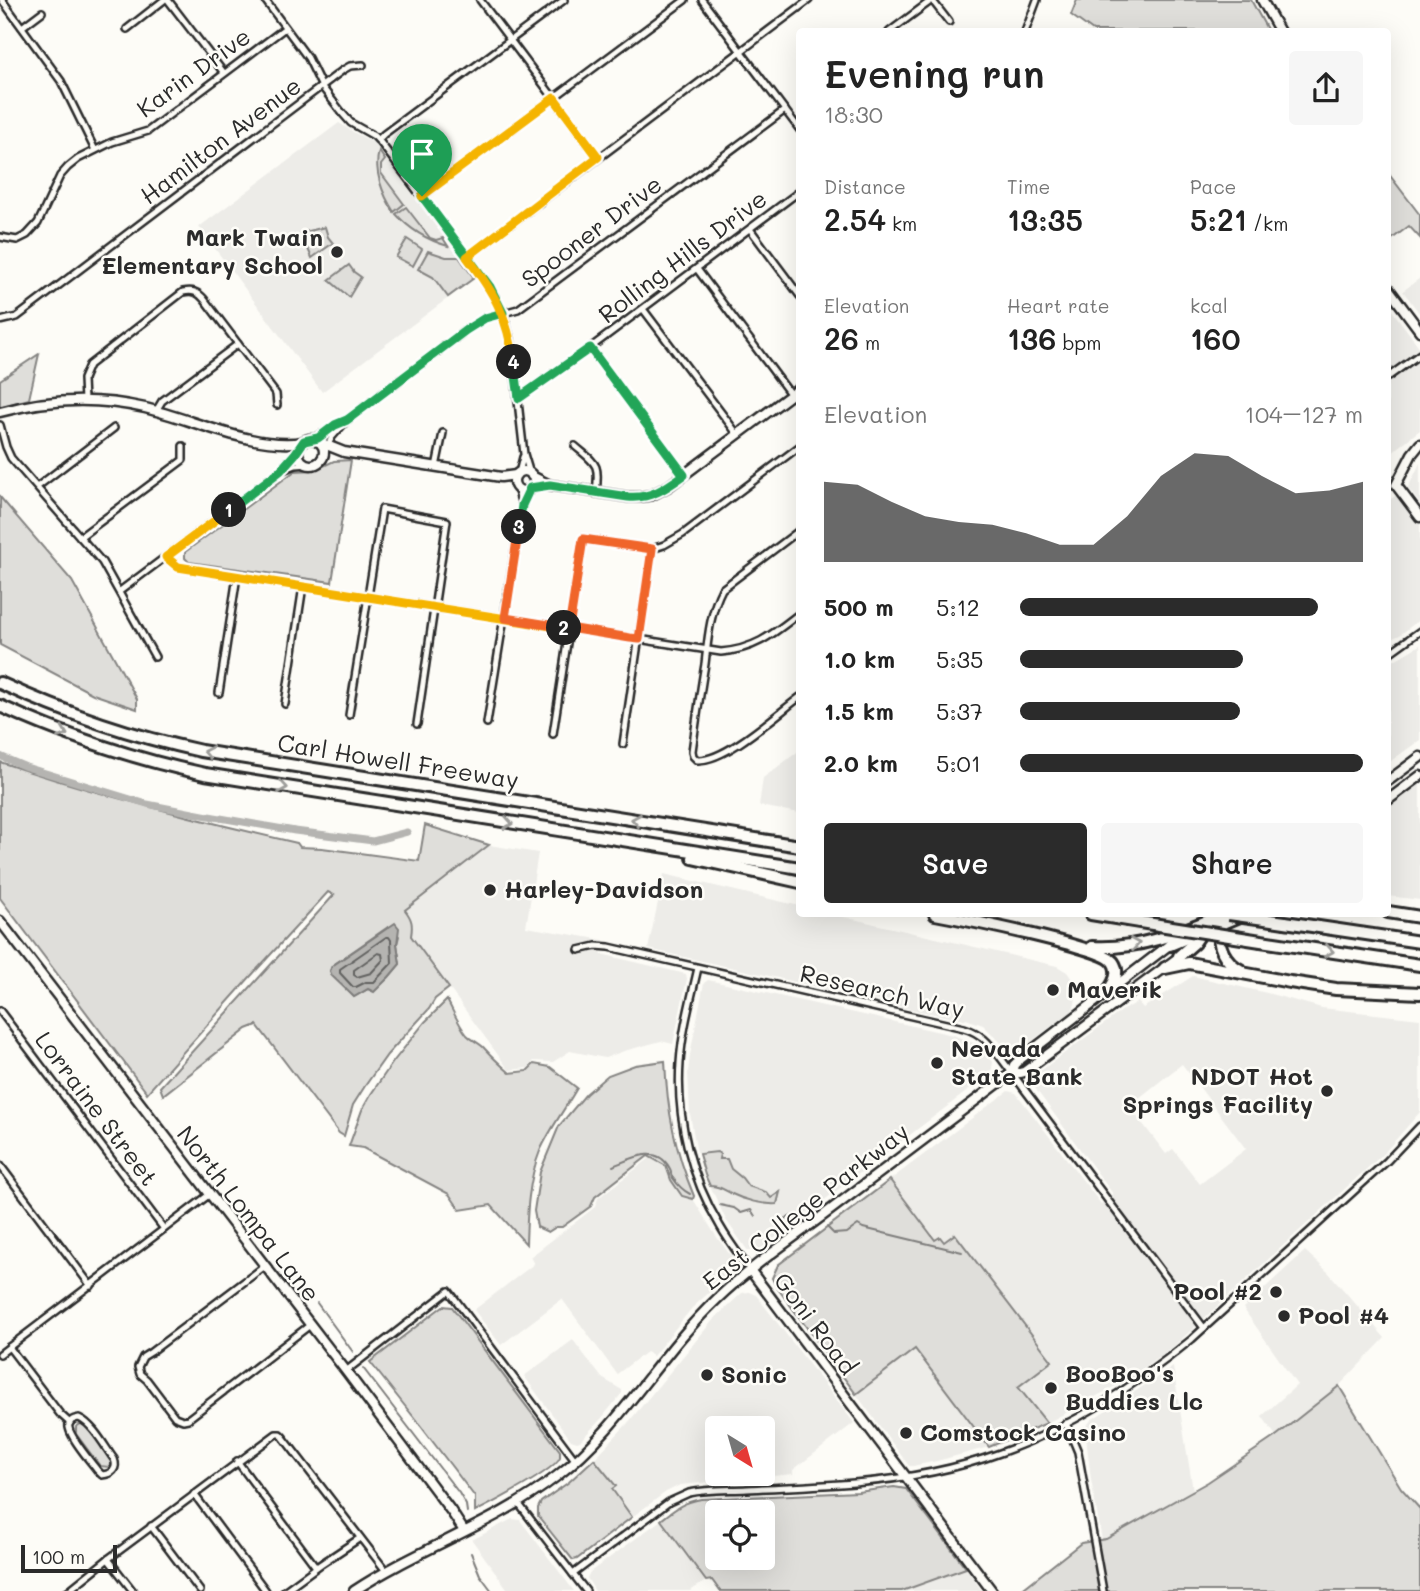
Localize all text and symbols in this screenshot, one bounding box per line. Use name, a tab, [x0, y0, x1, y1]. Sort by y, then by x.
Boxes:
street label: Karin Drive	[130, 20, 256, 124]
text: Evening run	[824, 48, 1045, 98]
button: share	[1289, 51, 1363, 125]
street label: Hamilton Avenue	[134, 69, 307, 210]
text: 18:30	[824, 99, 883, 129]
pin	[392, 124, 452, 196]
icon: arrive	[403, 135, 441, 173]
street label: Spooner Drive	[515, 168, 668, 294]
text: Distance	[824, 174, 906, 199]
text: Time	[1007, 174, 1050, 199]
text: Pace	[1190, 174, 1236, 199]
street label: Rolling Hills Drive	[592, 182, 773, 329]
text: 2.54	[824, 199, 886, 239]
text: 13:35	[1007, 199, 1083, 239]
text: 5:21	[1190, 199, 1247, 239]
text: km	[886, 211, 917, 236]
text: /km	[1247, 211, 1288, 236]
place label: Mark Twain Elementary School	[101, 221, 323, 280]
marker: Mark Twain Elementary School	[329, 244, 345, 260]
text: Elevation	[824, 293, 909, 318]
text: Heart rate	[1007, 293, 1110, 318]
text: kcal	[1190, 293, 1228, 318]
text: 26	[824, 318, 859, 358]
text: 136	[1007, 318, 1056, 358]
text: 160	[1190, 318, 1241, 358]
text: m	[859, 330, 880, 355]
text: bpm	[1056, 330, 1101, 355]
pin: 4	[496, 344, 532, 380]
text: 4	[507, 349, 520, 374]
text: Elevation	[824, 399, 927, 429]
text: 104–127 m	[1245, 399, 1363, 429]
pin: 1	[212, 492, 246, 528]
text: 1	[224, 497, 233, 522]
pin: 3	[502, 510, 536, 544]
text: 3	[513, 514, 524, 539]
text: 500 m	[824, 592, 894, 622]
text: 5:12	[936, 592, 980, 622]
pin: 2	[546, 610, 582, 646]
text: 2	[558, 615, 569, 640]
text: 1.0 km	[824, 644, 895, 674]
text: 5:35	[936, 644, 983, 674]
text: 1.5 km	[824, 696, 894, 726]
text: 5:37	[936, 696, 983, 726]
one-way arrow	[56, 724, 68, 738]
street label: Carl Howell Freeway	[275, 726, 521, 795]
one-way arrow	[202, 746, 214, 761]
text: 2.0 km	[824, 748, 898, 778]
text: 5:01	[936, 748, 981, 778]
one-way arrow	[277, 779, 289, 794]
one-way arrow	[630, 813, 642, 828]
one-way arrow	[502, 815, 514, 830]
button: Save	[824, 823, 1087, 903]
button: Share	[1101, 823, 1363, 903]
place label: Harley-Davidson	[504, 873, 703, 904]
marker: Harley-Davidson	[482, 882, 498, 898]
one-way arrow	[1129, 937, 1141, 952]
one-way arrow	[1323, 943, 1335, 958]
street label: Research Way	[797, 957, 967, 1024]
place label: Maverik	[1067, 973, 1162, 1004]
marker: Maverik	[1045, 982, 1061, 998]
street label: Lorraine Street	[29, 1025, 165, 1191]
place label: Nevada State Bank	[951, 1032, 1083, 1091]
marker: Nevada State Bank	[929, 1055, 945, 1071]
place label: NDOT Hot Springs Facility	[1123, 1060, 1313, 1119]
marker: NDOT Hot Springs Facility	[1319, 1083, 1335, 1099]
street label: East College Parkway	[696, 1115, 915, 1296]
street label: North Lompa Lane	[171, 1119, 328, 1307]
street label: Goni Road	[768, 1266, 865, 1380]
place label: Pool #2	[1173, 1275, 1262, 1306]
marker: Pool #2	[1268, 1284, 1284, 1300]
place label: Pool #4	[1298, 1299, 1389, 1330]
marker: Pool #4	[1276, 1308, 1292, 1324]
place label: BooBoo's Buddies Llc	[1065, 1357, 1203, 1416]
place label: Sonic	[721, 1358, 787, 1389]
marker: Sonic	[699, 1367, 715, 1383]
marker: BooBoo's Buddies Llc	[1043, 1380, 1059, 1396]
north arrow	[705, 1416, 775, 1486]
map controls	[705, 1416, 775, 1570]
place label: Comstock Casino	[920, 1416, 1126, 1447]
marker: Comstock Casino	[898, 1425, 914, 1441]
button: locate	[705, 1500, 775, 1570]
scale bar	[21, 1542, 117, 1574]
text: 100 m	[32, 1544, 85, 1569]

